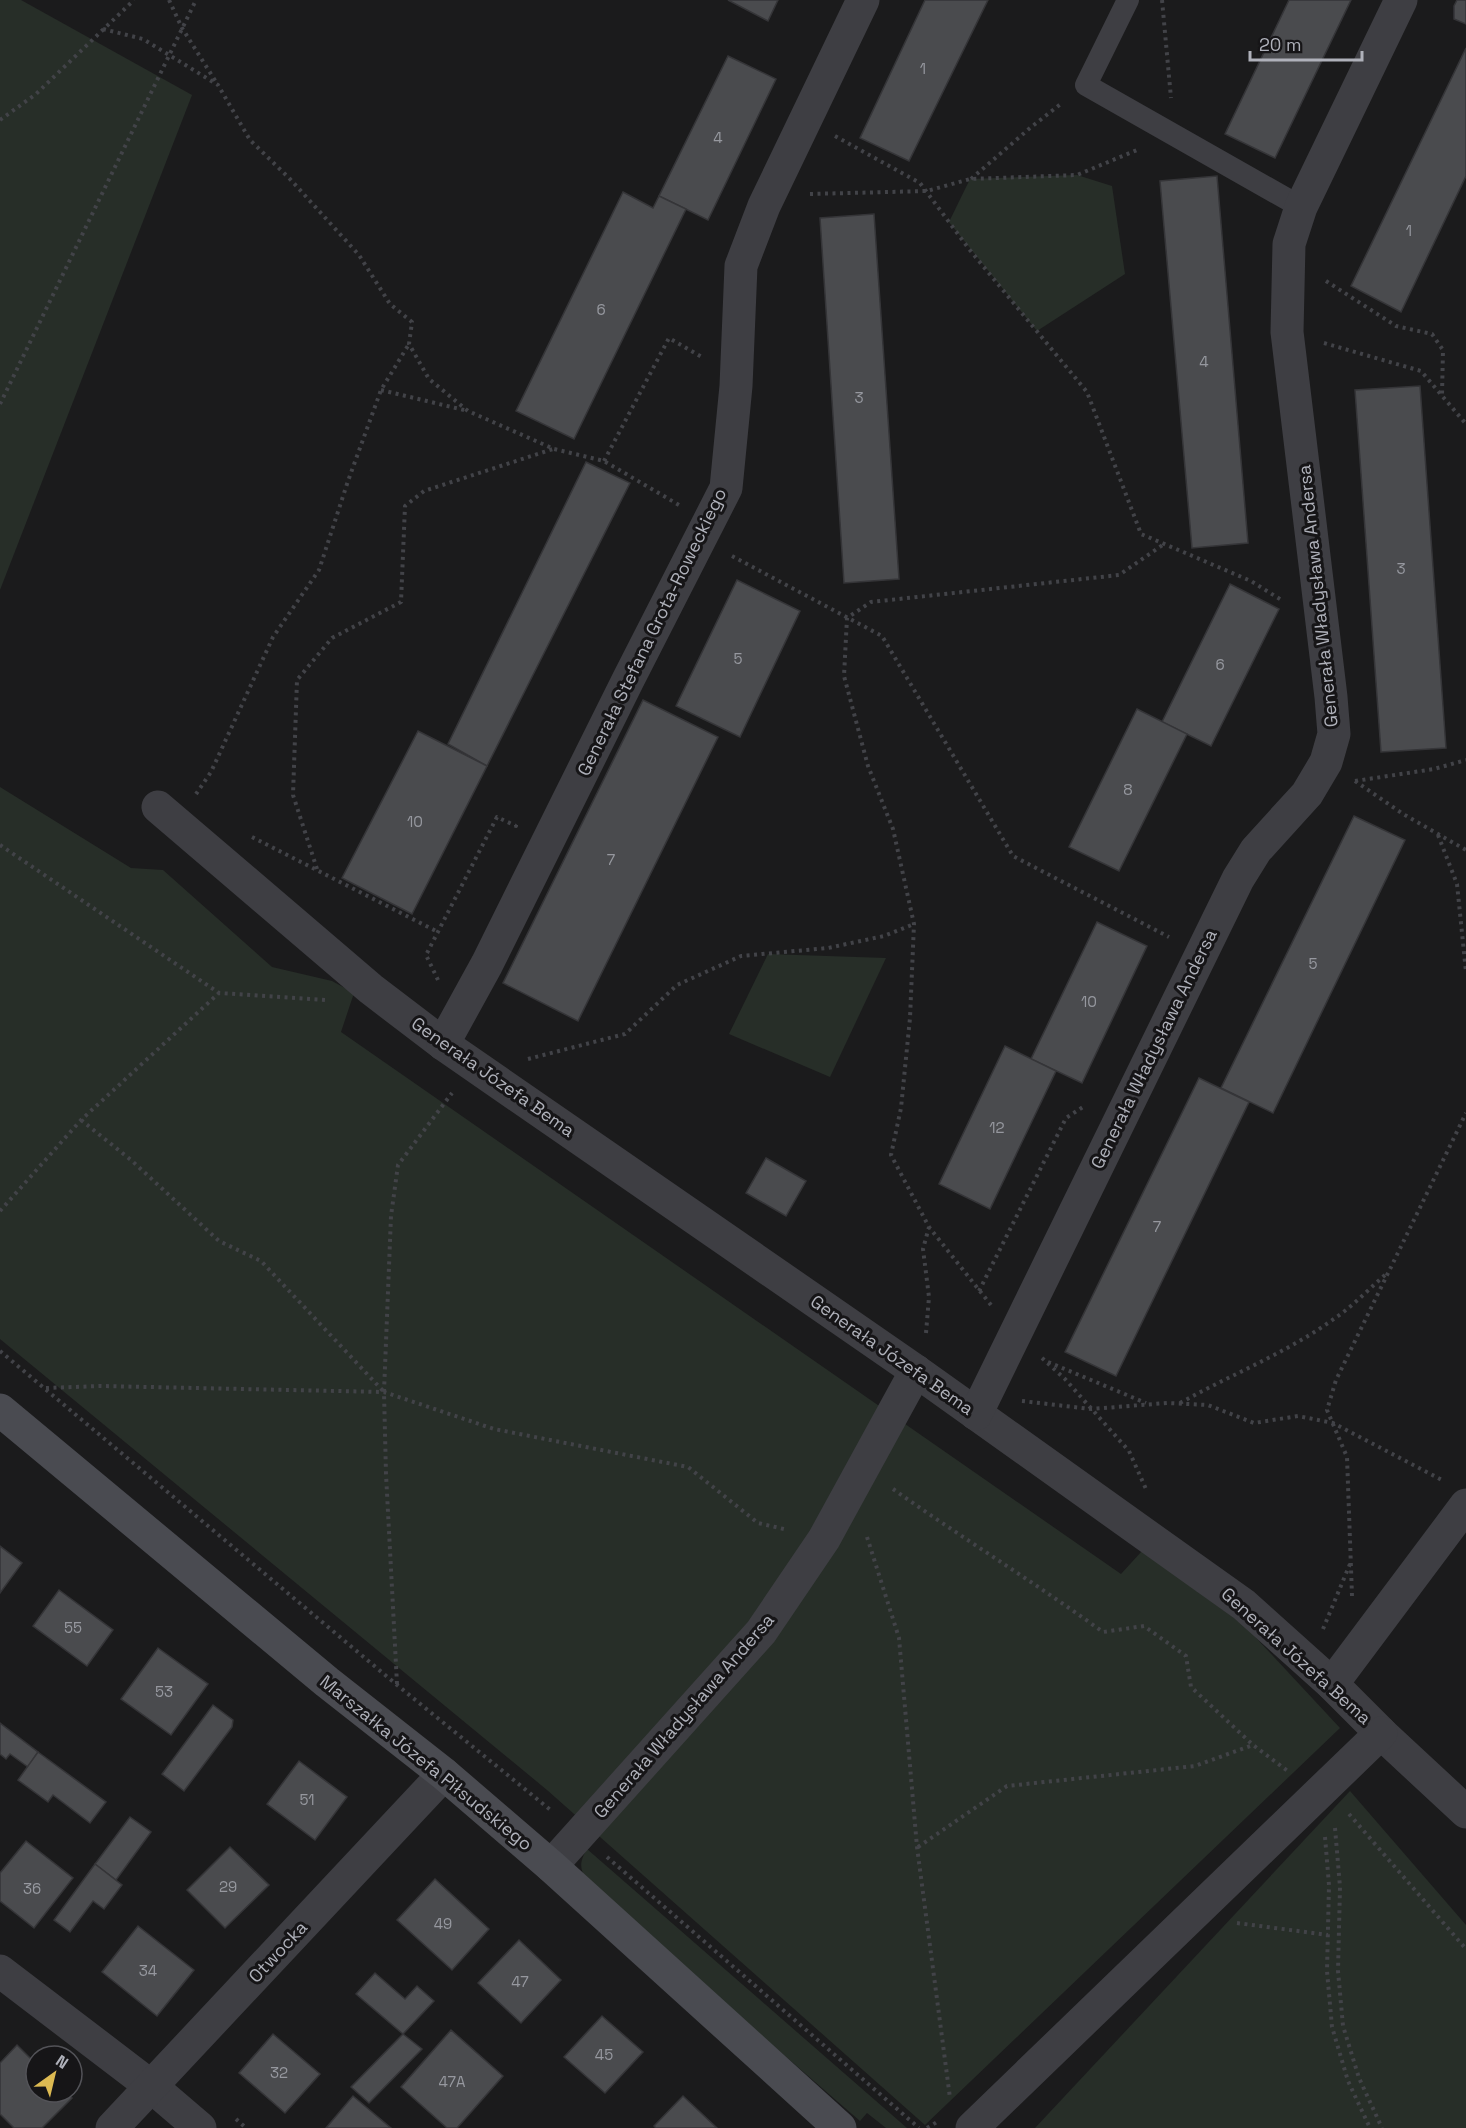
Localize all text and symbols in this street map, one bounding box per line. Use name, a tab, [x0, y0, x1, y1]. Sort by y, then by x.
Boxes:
scale bar	[1250, 24, 1362, 62]
text: 20 m	[1259, 33, 1302, 56]
house number: 1	[920, 59, 926, 78]
house number: 4	[713, 128, 723, 147]
house number: 1	[1406, 221, 1412, 240]
house number: 6	[596, 300, 606, 319]
house number: 4	[1199, 352, 1209, 371]
house number: 3	[854, 388, 864, 407]
street label: Generała Władysława Andersa	[1292, 464, 1343, 728]
street label: Generała Stefana Grota-Roweckiego	[572, 484, 731, 779]
house number: 3	[1396, 559, 1406, 578]
house number: 5	[734, 649, 743, 668]
house number: 6	[1215, 655, 1225, 674]
house number: 8	[1123, 780, 1133, 799]
house number: 10	[407, 812, 423, 831]
house number: 7	[607, 850, 615, 869]
street label: Generała Władysława Andersa	[1085, 925, 1222, 1172]
house number: 5	[1309, 954, 1318, 973]
house number: 10	[1081, 992, 1097, 1011]
street label: Generała Józefa Bema	[407, 1012, 579, 1142]
house number: 12	[989, 1118, 1005, 1137]
house number: 7	[1153, 1217, 1161, 1236]
street label: Generała Józefa Bema	[806, 1290, 978, 1420]
street label: Generała Józefa Bema	[1217, 1582, 1376, 1729]
street label: Generała Władysława Andersa	[588, 1609, 779, 1823]
house number: 55	[64, 1618, 82, 1637]
street label: Marszałka Józefa Piłsudskiego	[315, 1670, 537, 1855]
house number: 53	[155, 1682, 173, 1701]
house number: 51	[299, 1790, 315, 1809]
house number: 29	[219, 1877, 237, 1896]
house number: 36	[23, 1879, 41, 1898]
house number: 49	[434, 1914, 452, 1933]
street label: Otwocka	[243, 1916, 312, 1987]
house number: 34	[139, 1961, 157, 1980]
house number: 47	[511, 1972, 529, 1991]
north arrow	[24, 2044, 84, 2104]
house number: 45	[595, 2045, 613, 2064]
text: N	[52, 2050, 72, 2074]
house number: 32	[270, 2063, 288, 2082]
house number: 47A	[439, 2072, 466, 2091]

